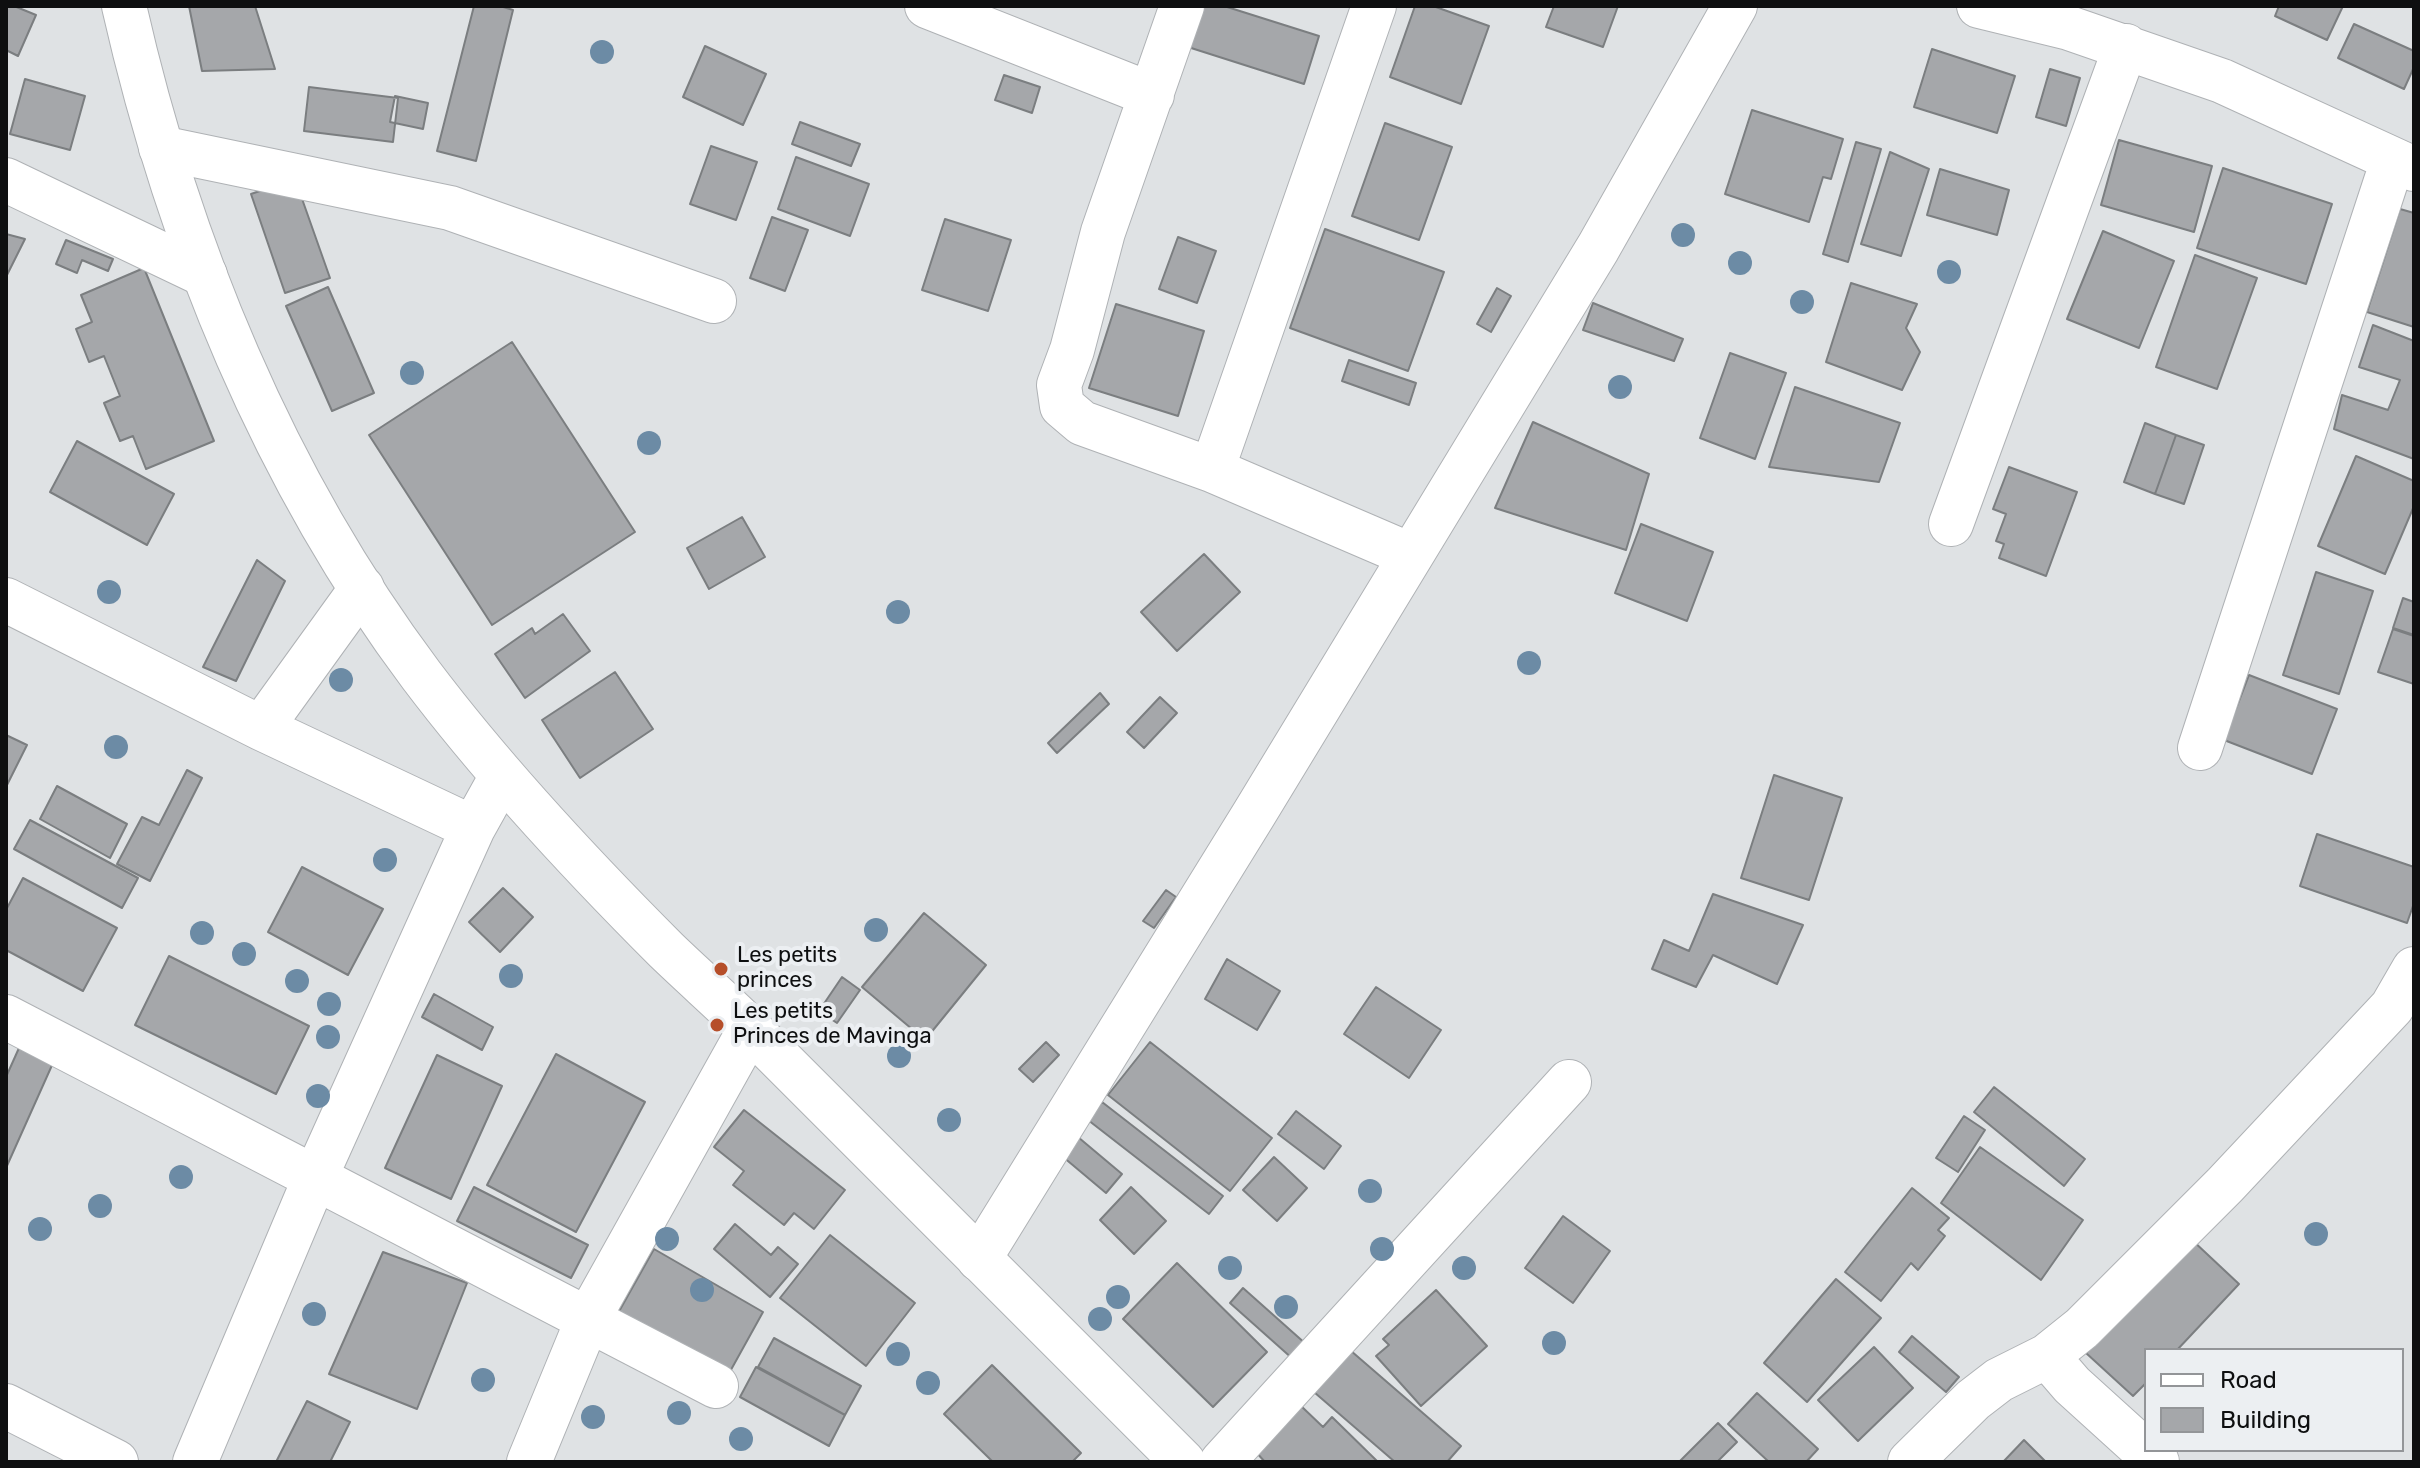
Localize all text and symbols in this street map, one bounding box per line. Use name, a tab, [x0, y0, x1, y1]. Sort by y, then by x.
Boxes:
place label: Les petits princes	[737, 943, 837, 994]
marker: Les petits princes	[712, 960, 730, 978]
place label: Les petits Princes de Mavinga	[733, 999, 932, 1050]
marker: Les petits Princes de Mavinga	[708, 1016, 726, 1034]
legend	[2144, 1348, 2404, 1452]
text: Road	[2220, 1366, 2277, 1394]
text: Building	[2220, 1406, 2311, 1434]

